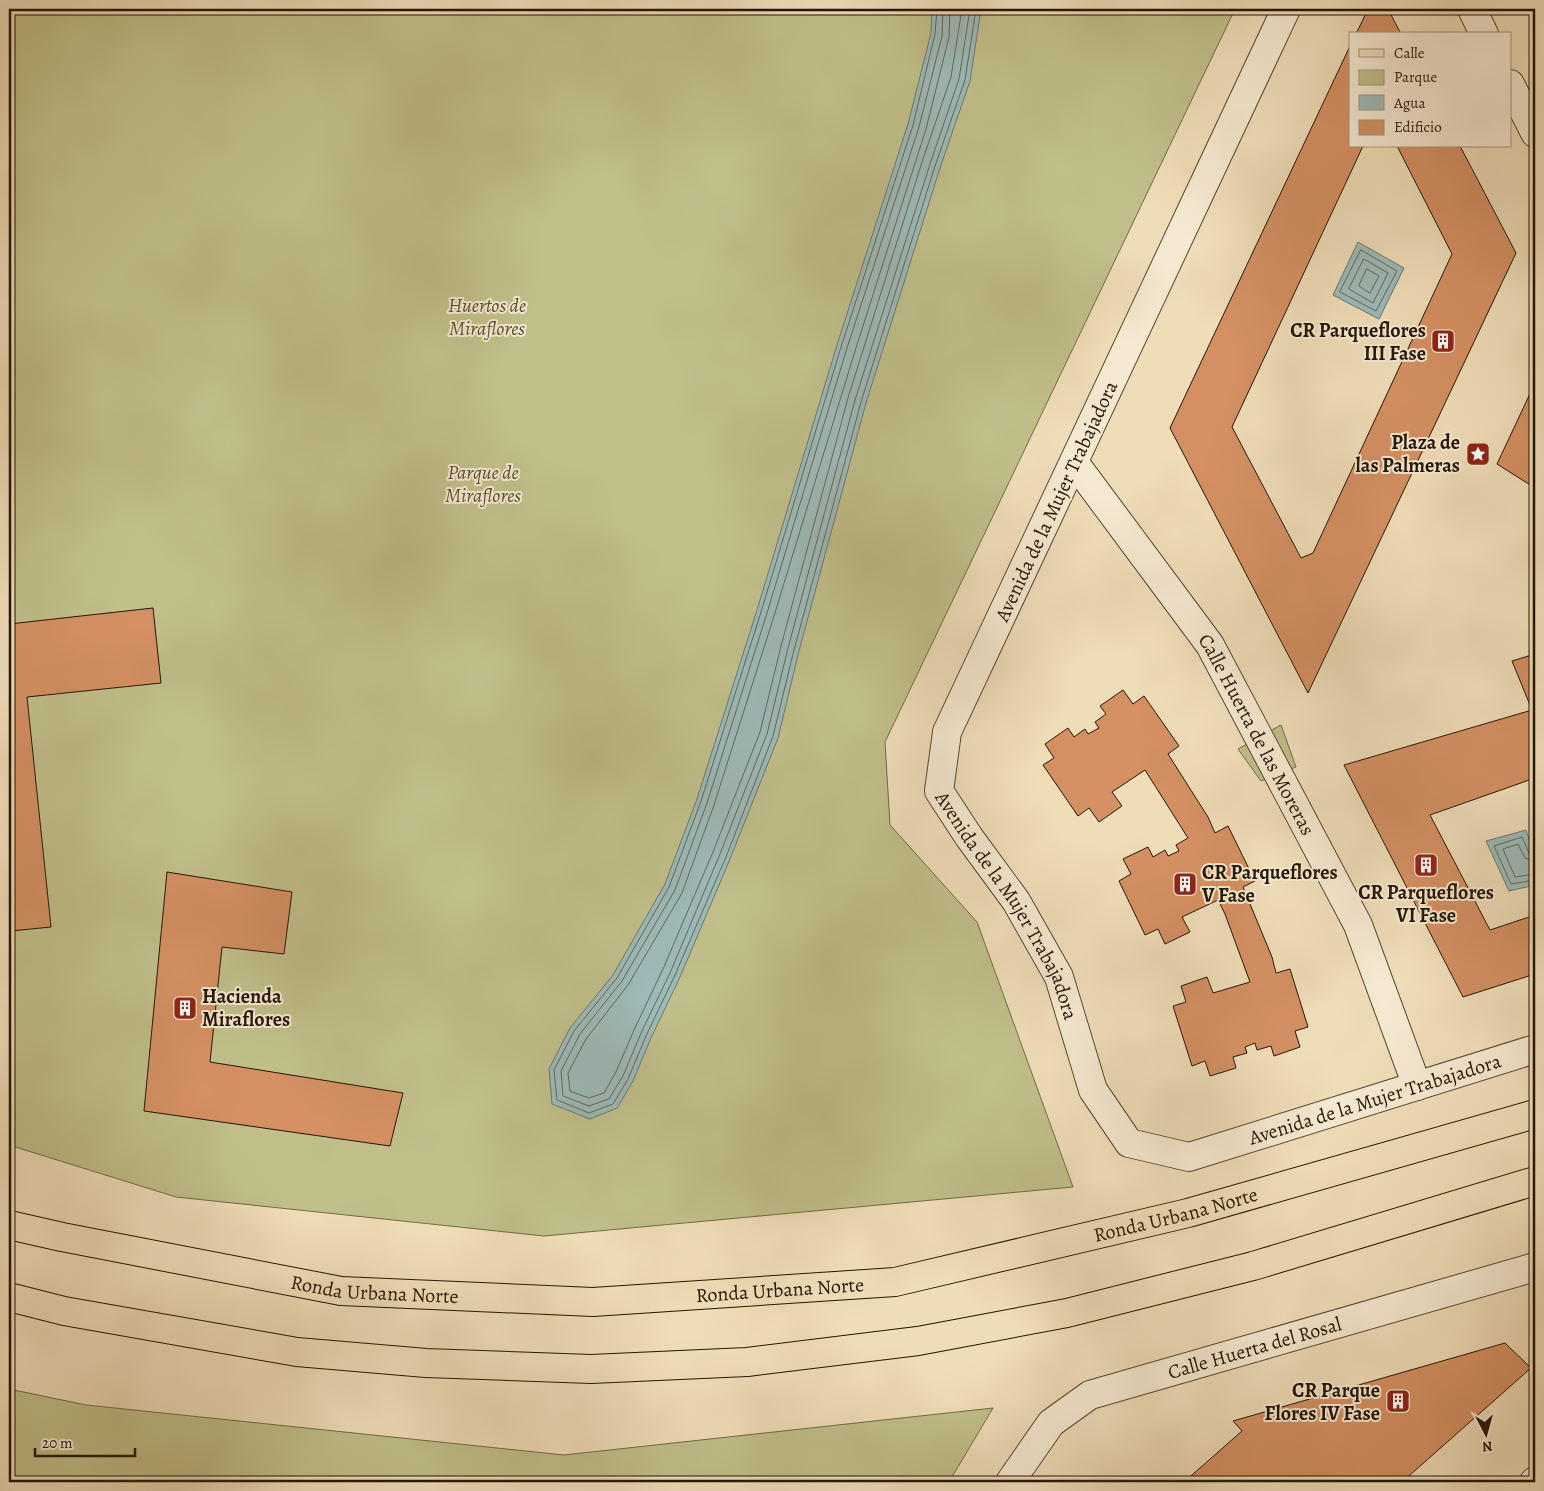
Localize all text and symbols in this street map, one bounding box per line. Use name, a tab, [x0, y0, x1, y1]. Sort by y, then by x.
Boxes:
legend	[1349, 32, 1512, 148]
text: Calle	[1394, 43, 1425, 63]
text: Parque	[1394, 67, 1437, 87]
text: Agua	[1393, 93, 1425, 113]
text: Edificio	[1394, 117, 1442, 137]
park label: Huertos de Miraflores	[448, 292, 526, 342]
place label: CR Parqueflores III Fase	[1290, 317, 1426, 367]
building icon: CR Parqueflores III Fase	[1430, 328, 1456, 354]
street label: Avenida de la Mujer Trabajadora	[988, 376, 1124, 627]
place label: Plaza de las Palmeras	[1356, 429, 1460, 479]
place icon: Plaza de las Palmeras	[1465, 441, 1491, 467]
park label: Parque de Miraflores	[445, 459, 521, 509]
street label: Calle Huerta de las Moreras	[1192, 628, 1321, 840]
street label: Avenida de la Mujer Trabajadora	[928, 785, 1084, 1024]
building icon: CR Parqueflores VI Fase	[1413, 852, 1439, 878]
place label: CR Parqueflores V Fase	[1201, 859, 1338, 909]
building icon: CR Parqueflores V Fase	[1172, 871, 1198, 897]
place label: CR Parqueflores VI Fase	[1358, 879, 1494, 929]
place label: Hacienda Miraflores	[202, 983, 290, 1033]
building icon: Hacienda Miraflores	[172, 995, 198, 1021]
street label: Avenida de la Mujer Trabajadora	[1244, 1047, 1505, 1152]
street label: Ronda Urbana Norte	[1091, 1181, 1261, 1249]
street label: Ronda Urbana Norte	[289, 1269, 459, 1310]
street label: Ronda Urbana Norte	[695, 1271, 865, 1309]
street label: Calle Huerta del Rosal	[1165, 1310, 1345, 1386]
place label: CR Parque Flores IV Fase	[1265, 1377, 1380, 1427]
building icon: CR Parque Flores IV Fase	[1385, 1388, 1411, 1414]
north arrow	[1462, 1408, 1512, 1458]
scale bar	[35, 1426, 135, 1458]
text: 20 m	[42, 1433, 73, 1453]
text: N	[1481, 1436, 1493, 1456]

